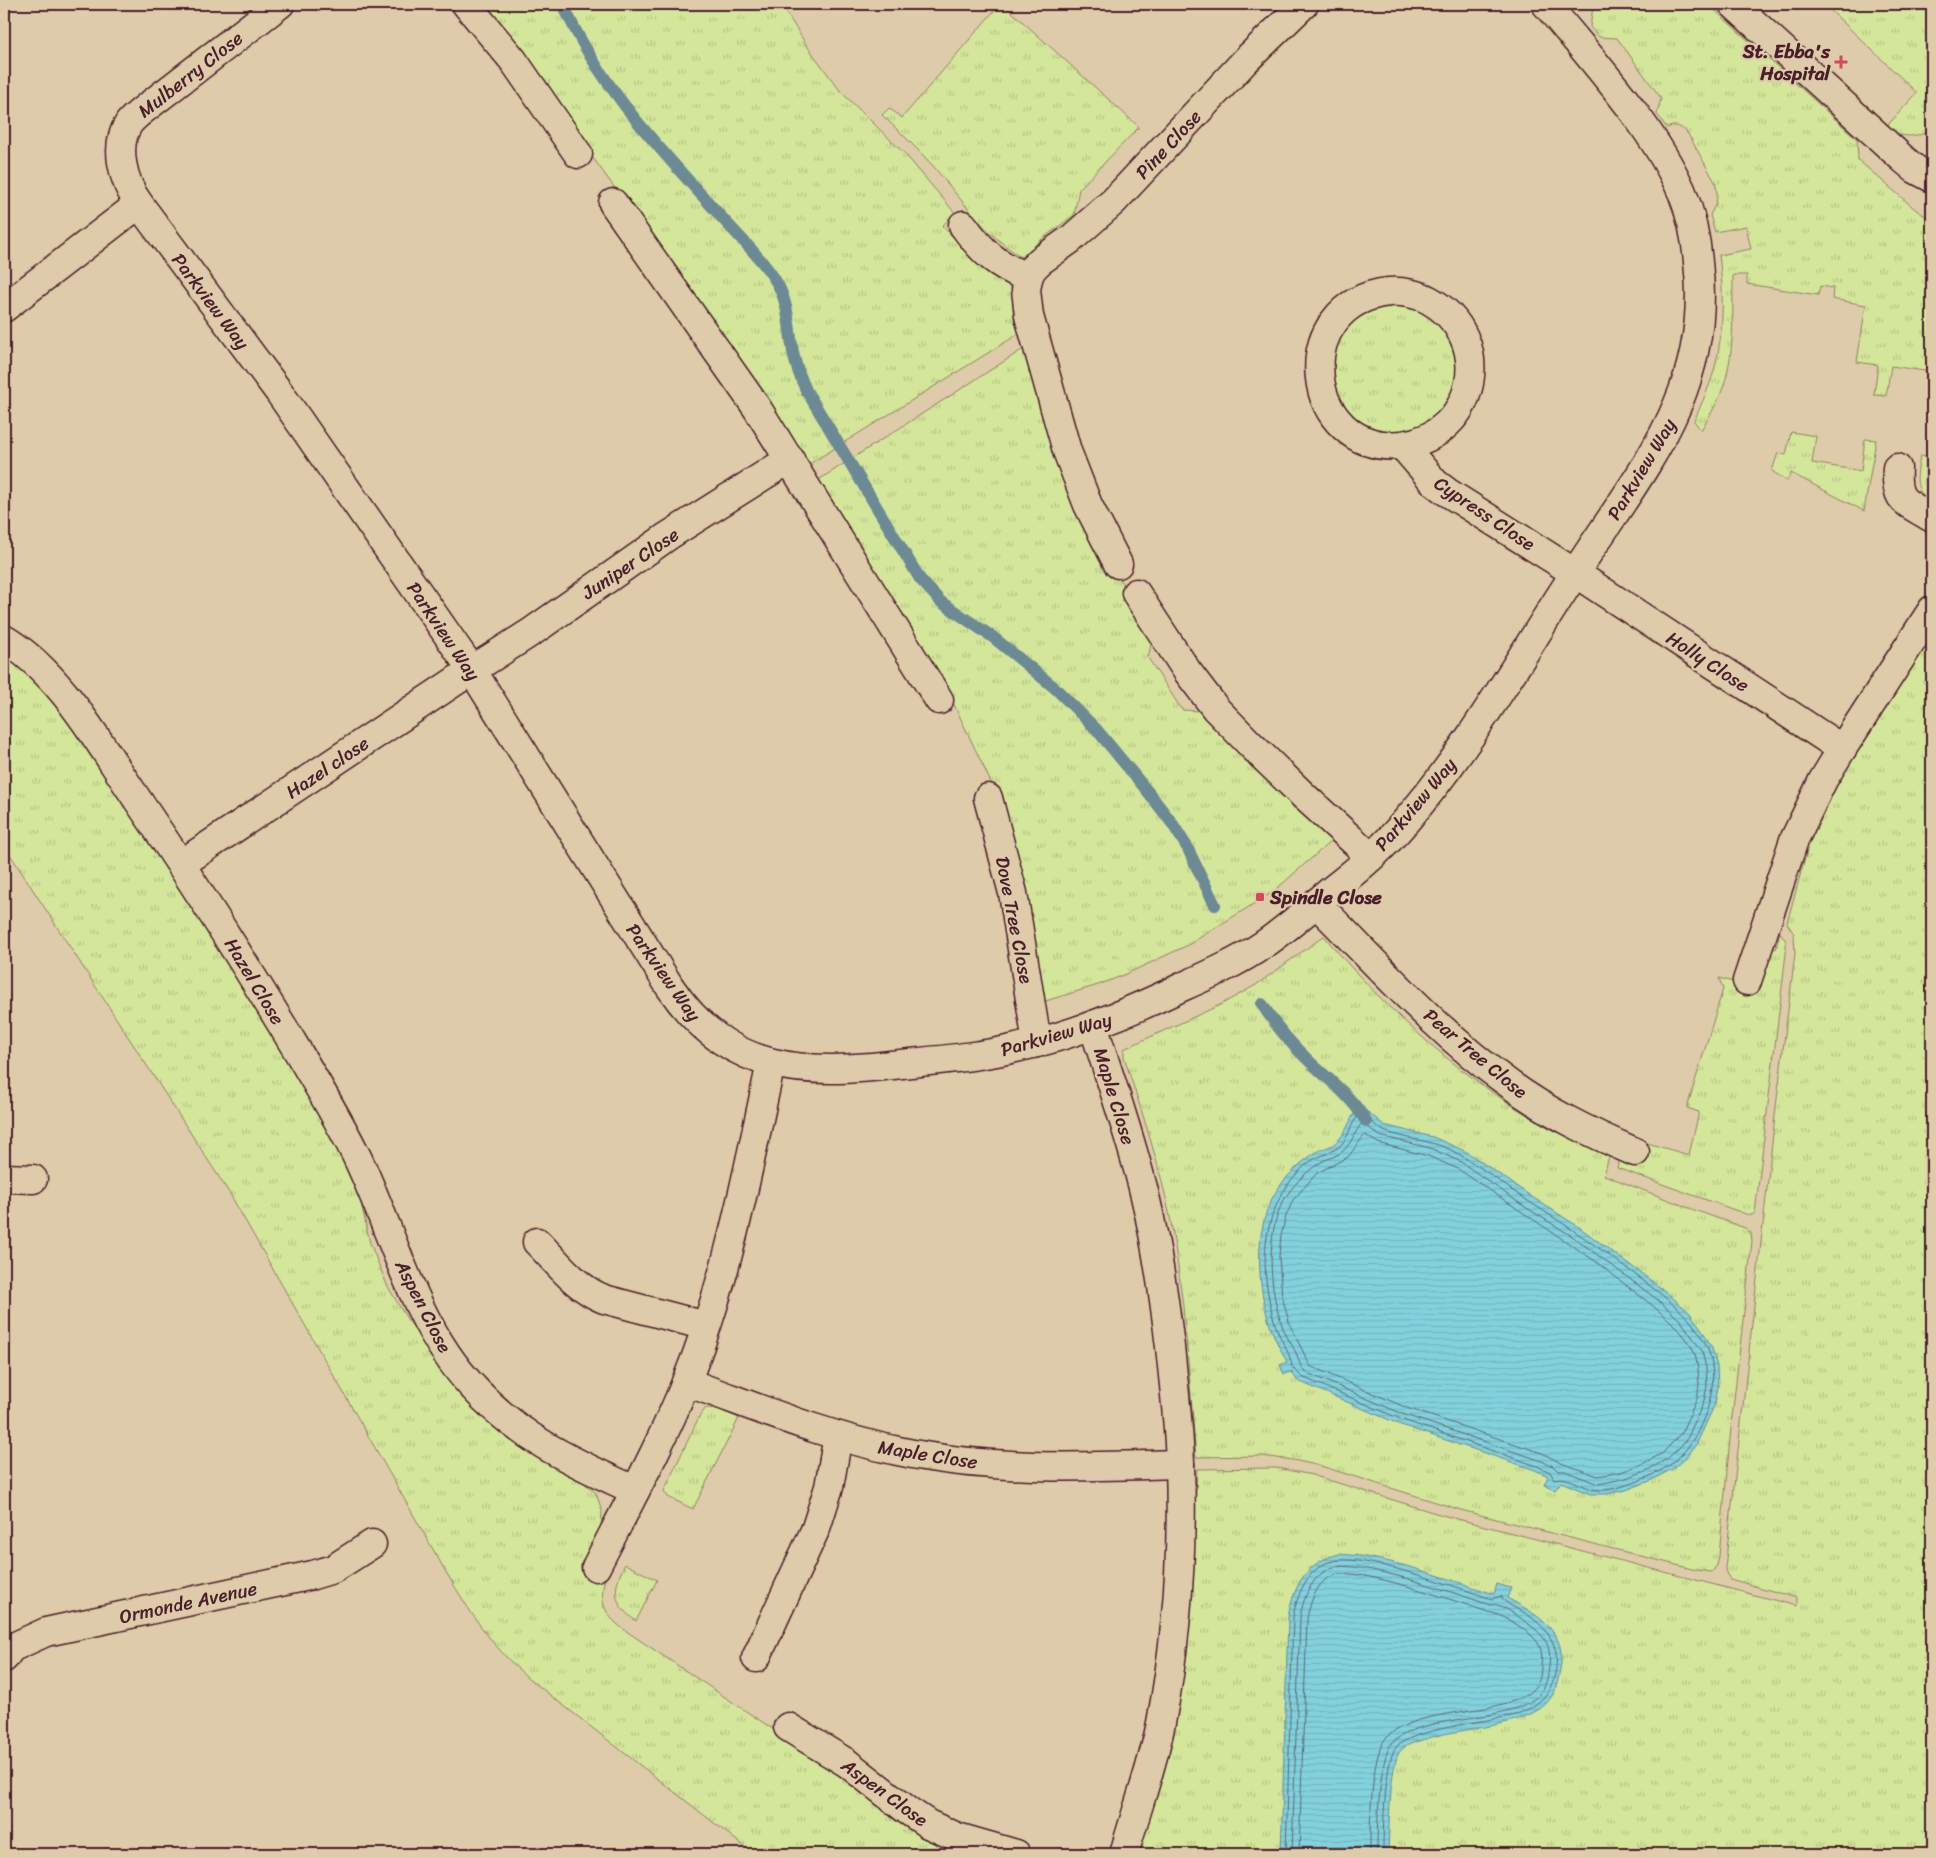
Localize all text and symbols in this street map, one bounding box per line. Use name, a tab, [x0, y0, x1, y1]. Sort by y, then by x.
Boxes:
street label: Mulberry Close	[130, 22, 251, 126]
place label: St. Ebba's Hospital	[1742, 35, 1832, 90]
marker: St. Ebba's Hospital	[1834, 55, 1848, 69]
street label: Pine Close	[1127, 101, 1210, 187]
street label: Parkview Way	[163, 246, 258, 357]
street label: Parkview Way	[1598, 412, 1685, 527]
street label: Cypress Close	[1427, 467, 1542, 560]
street label: Juniper Close	[574, 518, 686, 609]
street label: Parkview Way	[398, 575, 489, 688]
street label: Holly Close	[1659, 622, 1756, 701]
street label: Hazel close	[279, 727, 376, 808]
street label: Parkview Way	[1366, 750, 1465, 859]
street label: Dove Tree Close	[986, 854, 1043, 987]
place label: Spindle Close	[1269, 881, 1382, 914]
marker: Spindle Close	[1254, 891, 1266, 903]
street label: Parkview Way	[617, 916, 710, 1029]
street label: Hazel Close	[215, 931, 294, 1032]
street label: Pear Tree Close	[1416, 1000, 1535, 1107]
street label: Parkview Way	[997, 1003, 1116, 1066]
street label: Maple Close	[1084, 1043, 1145, 1149]
street label: Aspen Close	[385, 1253, 461, 1359]
street label: Maple Close	[876, 1430, 980, 1479]
street label: Ormonde Avenue	[116, 1572, 260, 1633]
street label: Aspen Close	[833, 1749, 935, 1835]

